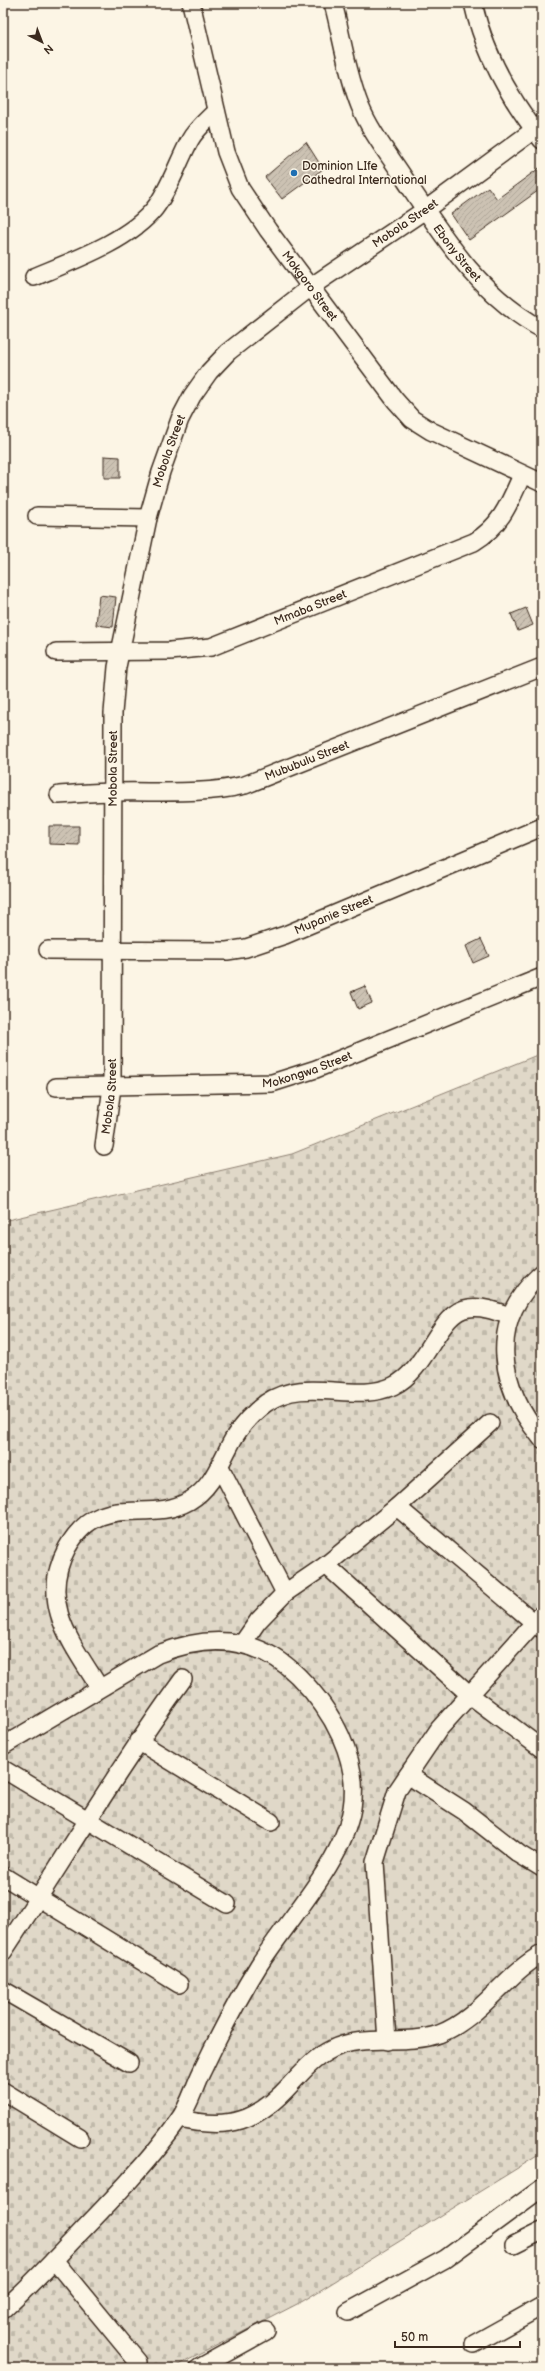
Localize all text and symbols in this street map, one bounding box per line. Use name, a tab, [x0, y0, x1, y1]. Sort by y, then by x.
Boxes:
north arrow	[22, 22, 62, 62]
text: N	[41, 41, 56, 57]
place label: Dominion LIfe Cathedral International	[302, 159, 427, 188]
marker: Dominion LIfe Cathedral International	[289, 168, 299, 178]
street label: Mobola Street	[370, 196, 441, 251]
street label: Ebony Street	[430, 222, 484, 285]
street label: Mokgoro Street	[278, 248, 341, 324]
street label: Mobola Street	[150, 412, 189, 489]
street label: Mmaba Street	[272, 587, 349, 629]
street label: Mobola Street	[106, 730, 121, 807]
street label: Mububulu Street	[263, 737, 351, 784]
street label: Mupanie Street	[292, 892, 375, 938]
street label: Mokongwa Street	[262, 1048, 354, 1091]
street label: Mobola Street	[99, 1058, 120, 1135]
scale bar	[395, 2323, 520, 2349]
text: 50 m	[401, 2330, 428, 2345]

